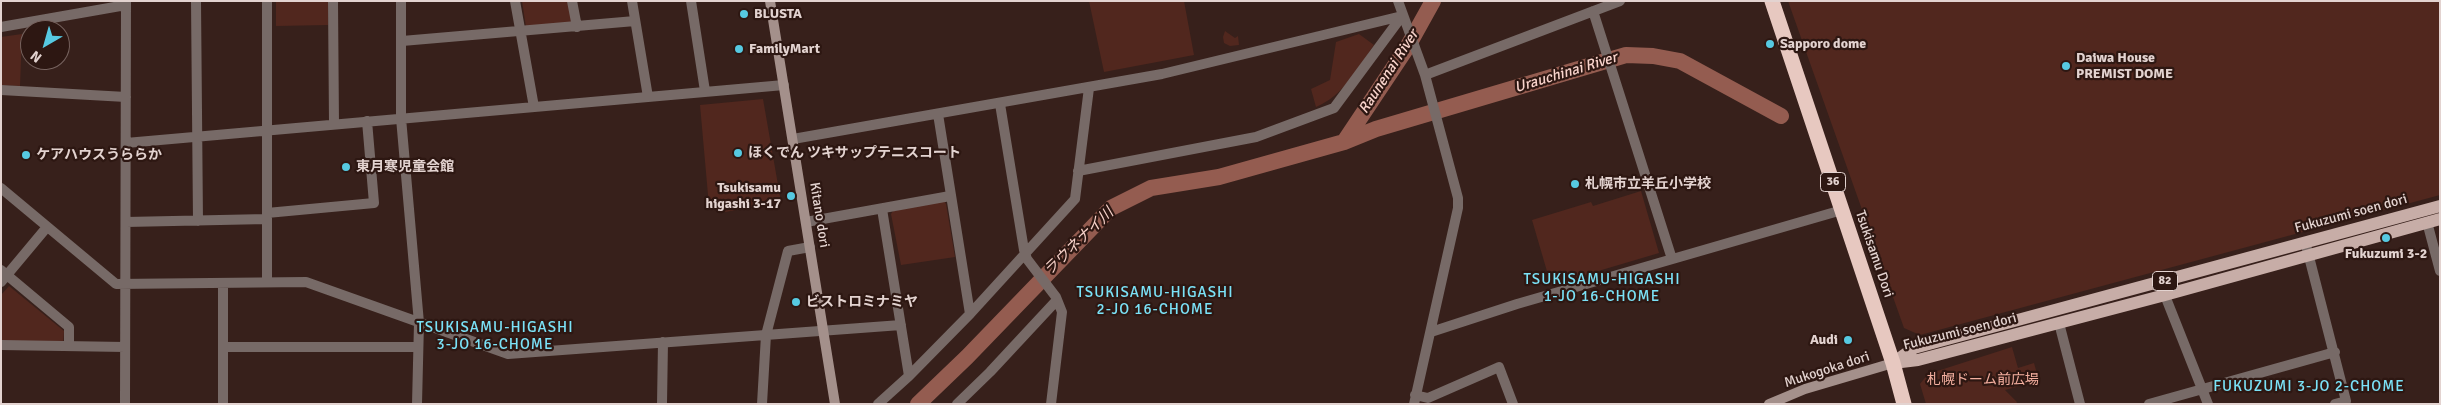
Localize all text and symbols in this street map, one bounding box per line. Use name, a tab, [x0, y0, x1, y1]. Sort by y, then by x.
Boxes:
place label: BLUSTA	[754, 6, 802, 22]
marker: BLUSTA	[738, 8, 750, 20]
north arrow	[20, 20, 70, 70]
water label: Raunenai River	[1355, 27, 1423, 117]
place label: Sapporo dome	[1780, 36, 1866, 52]
marker: Sapporo dome	[1764, 38, 1776, 50]
place label: FamilyMart	[749, 41, 820, 57]
marker: FamilyMart	[733, 43, 745, 55]
text: N	[27, 47, 45, 66]
water label: Urauchinai River	[1513, 49, 1619, 97]
place label: Daiwa House PREMIST DOME	[2076, 50, 2173, 82]
marker: Daiwa House PREMIST DOME	[2060, 60, 2072, 72]
place label: ほくでん ツキサップテニスコート	[748, 145, 961, 161]
place label: ケアハウスうららか	[36, 147, 162, 163]
marker: ほくでん ツキサップテニスコート	[732, 147, 744, 159]
marker: ケアハウスうららか	[20, 149, 32, 161]
place label: 東月寒児童会館	[356, 159, 454, 175]
marker: 東月寒児童会館	[340, 161, 352, 173]
road number: 36	[1820, 172, 1846, 192]
place label: 札幌市立羊丘小学校	[1585, 176, 1711, 192]
marker: 札幌市立羊丘小学校	[1569, 178, 1581, 190]
place label: Tsukisamu higashi 3-17	[706, 180, 781, 212]
street label: Kitano dori	[806, 181, 832, 249]
marker: Tsukisamu higashi 3-17	[785, 190, 797, 202]
street label: Fukuzumi soen dori	[2293, 191, 2409, 237]
water label: ラウネナイ川	[1040, 204, 1118, 280]
street label: Tsukisamu Dori	[1851, 208, 1897, 300]
marker: Fukuzumi 3-2	[2380, 232, 2392, 244]
place label: Fukuzumi 3-2	[2345, 246, 2427, 262]
district label: TSUKISAMU-HIGASHI 1-JO 16-CHOME	[1521, 271, 1683, 306]
road number: 82	[2152, 272, 2178, 290]
district label: TSUKISAMU-HIGASHI 2-JO 16-CHOME	[1074, 284, 1236, 319]
place label: ビストロミナミヤ	[806, 294, 918, 310]
marker: ビストロミナミヤ	[790, 296, 802, 308]
street label: Fukuzumi soen dori	[1902, 310, 2018, 354]
district label: TSUKISAMU-HIGASHI 3-JO 16-CHOME	[414, 319, 576, 354]
place label: Audi	[1810, 332, 1838, 348]
marker: Audi	[1842, 334, 1854, 346]
street label: Mukogoka dori	[1782, 348, 1872, 392]
park label: 札幌ドーム前広場	[1927, 372, 2039, 388]
district label: FUKUZUMI 3-JO 2-CHOME	[2211, 378, 2407, 396]

